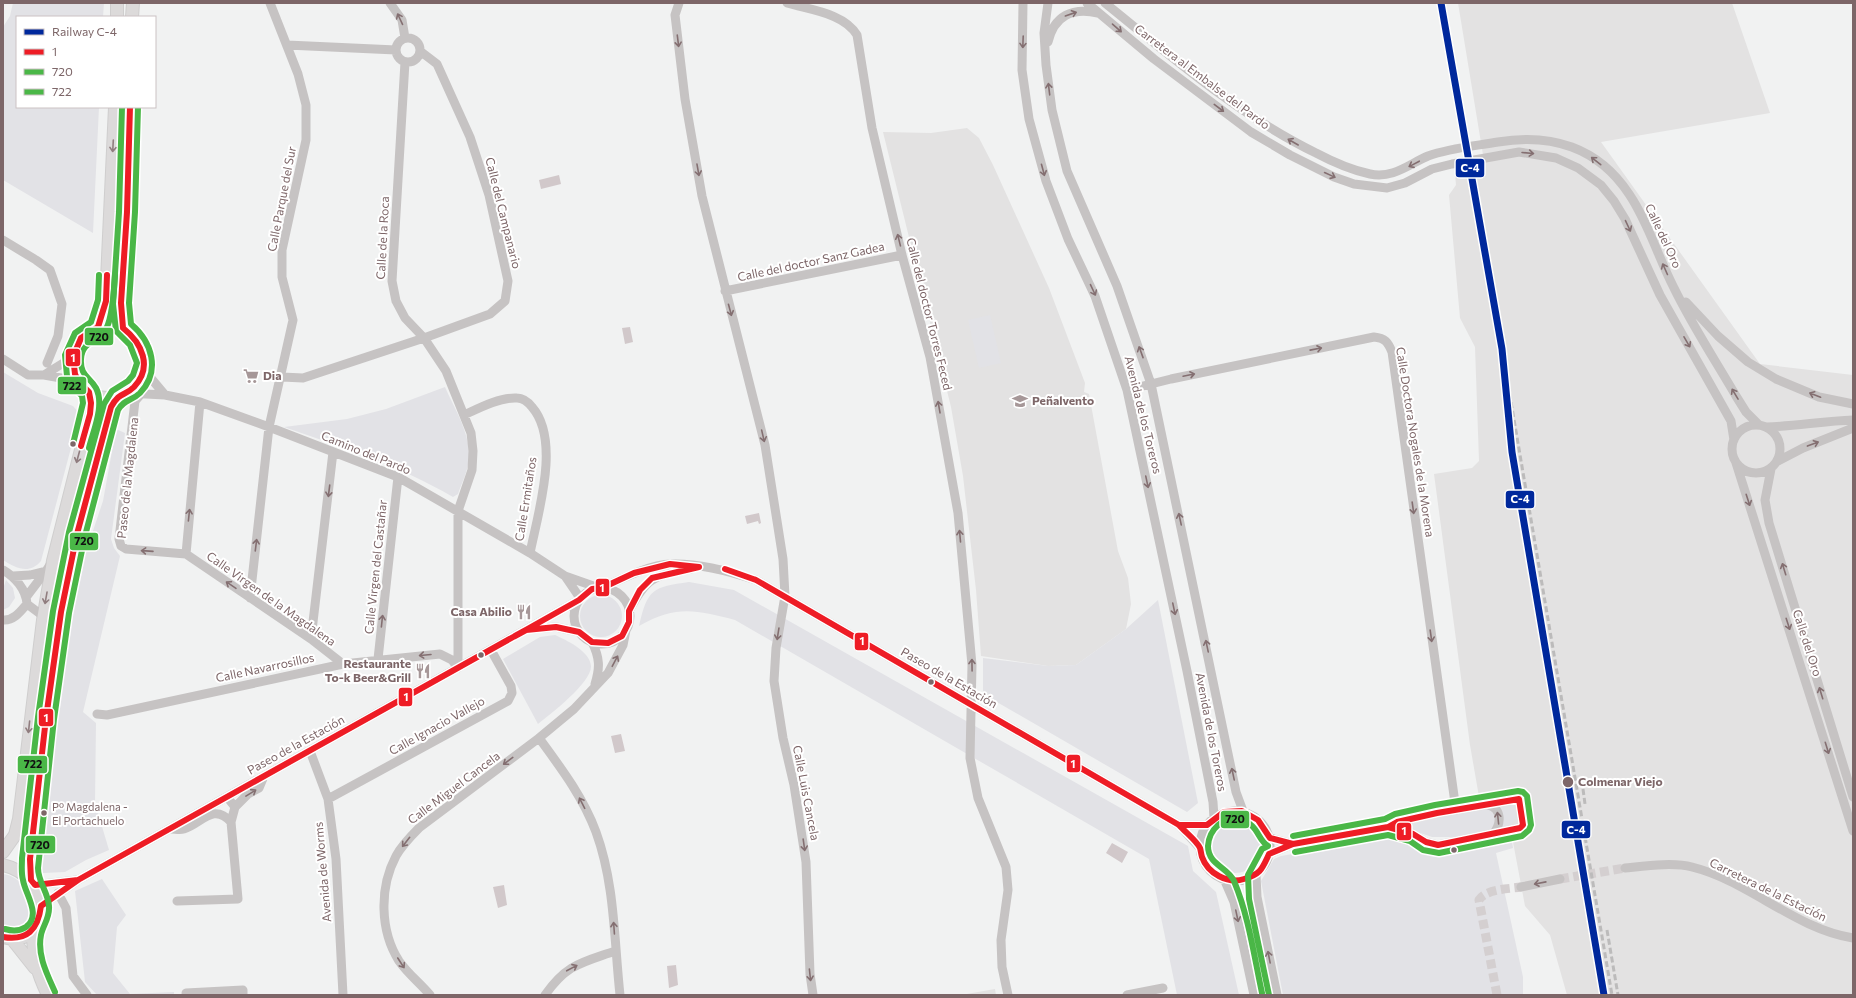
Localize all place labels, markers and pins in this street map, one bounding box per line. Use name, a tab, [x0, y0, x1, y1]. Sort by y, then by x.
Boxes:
supermarket icon: Dia	[242, 367, 260, 385]
place label: Dia	[263, 368, 281, 382]
school or university icon: Peñalvento	[1011, 392, 1029, 410]
place label: Peñalvento	[1032, 393, 1094, 407]
unlabelled marker	[68, 439, 78, 449]
restaurant icon: Casa Abilio	[515, 603, 533, 621]
place label: Casa Abilio	[450, 604, 512, 618]
unlabelled marker	[476, 650, 486, 660]
place label: Restaurante To-k Beer&Grill	[325, 656, 411, 684]
restaurant icon: Restaurante To-k Beer&Grill	[414, 662, 432, 680]
unlabelled marker	[926, 677, 936, 687]
place label: Colmenar Viejo	[1578, 774, 1663, 788]
marker: Colmenar Viejo	[1561, 775, 1575, 789]
place label: Pº Magdalena - El Portachuelo	[52, 800, 128, 827]
marker: Pº Magdalena - El Portachuelo	[39, 808, 49, 818]
unlabelled marker	[1449, 845, 1459, 855]

